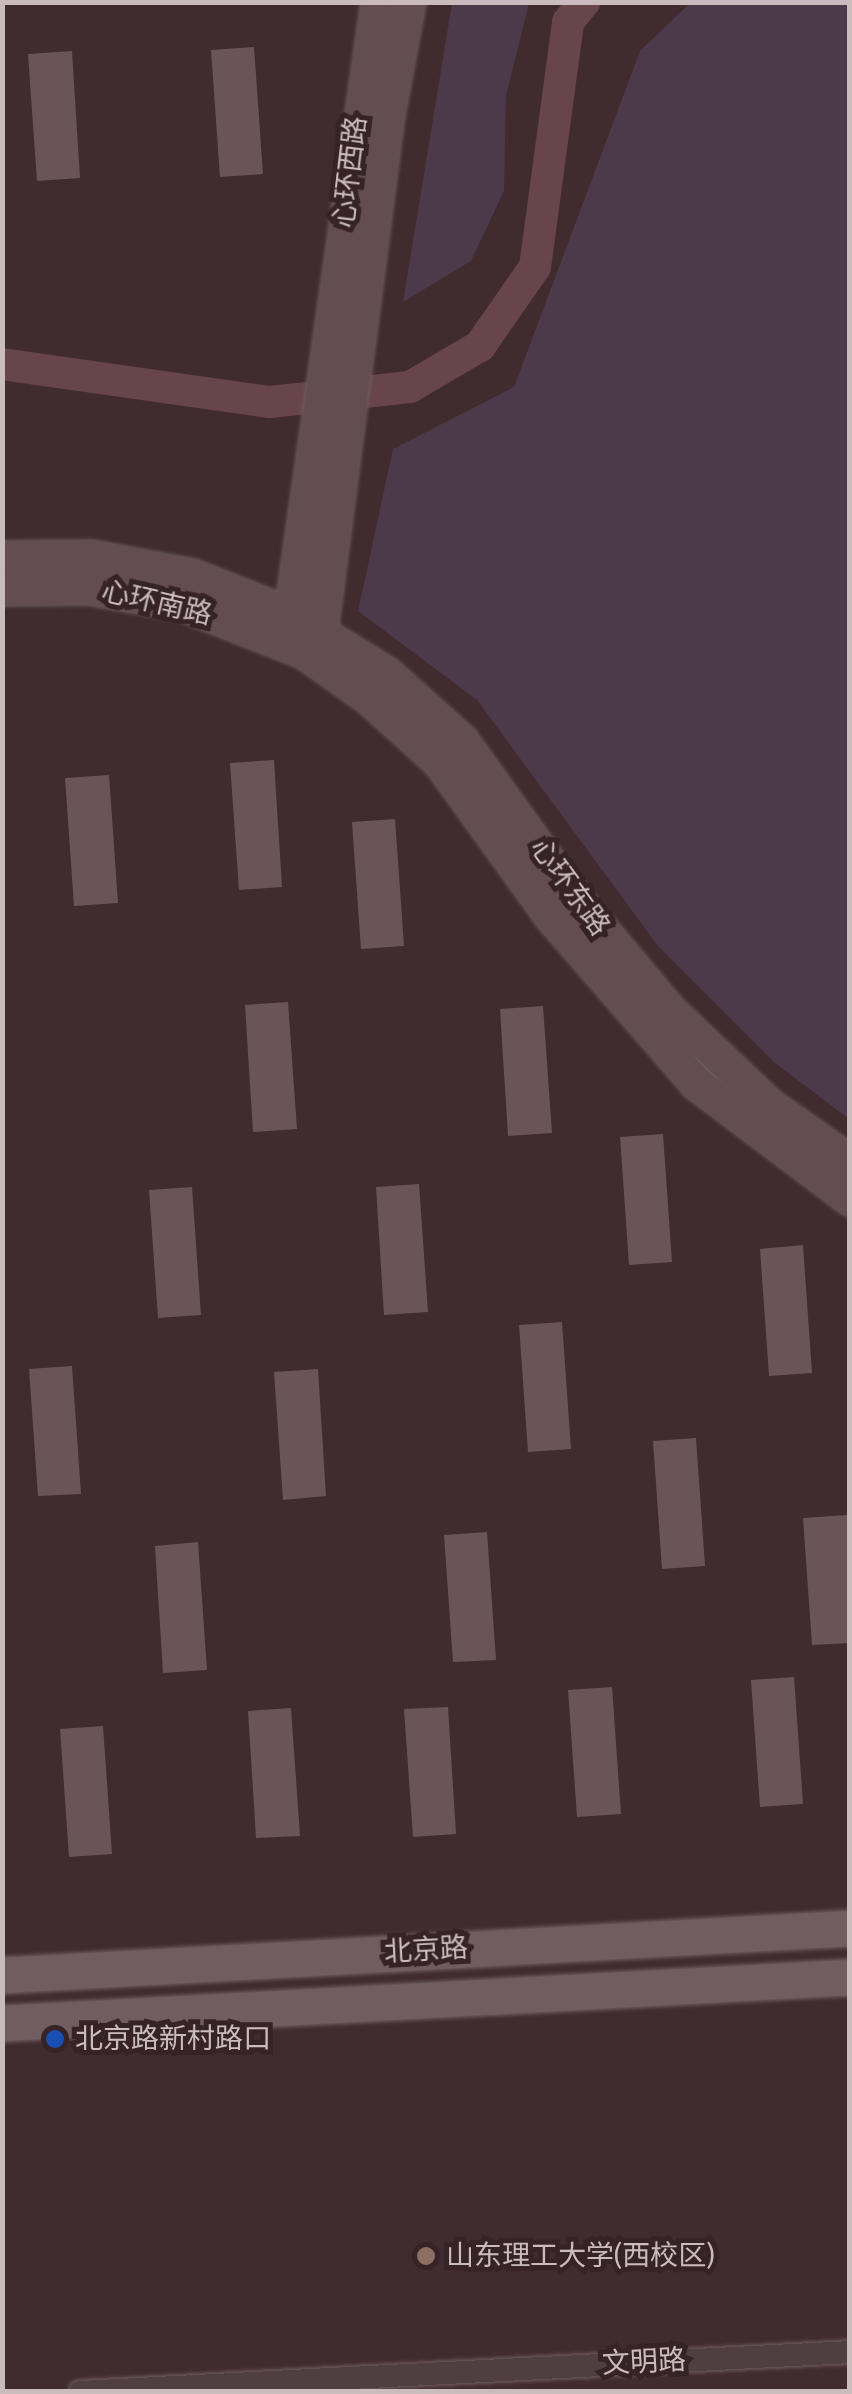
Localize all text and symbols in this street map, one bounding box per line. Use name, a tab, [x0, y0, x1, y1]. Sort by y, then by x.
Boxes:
street label: 心环西路	[327, 114, 373, 230]
street label: 心环南路	[99, 574, 215, 632]
street label: 心环东路	[523, 832, 617, 942]
street label: 北京路	[383, 1931, 469, 1969]
place label: 北京路新村路口	[75, 2022, 271, 2056]
marker: 北京路新村路口	[44, 2028, 66, 2050]
place label: 山东理工大学(西校区)	[446, 2239, 715, 2273]
marker: 山东理工大学(西校区)	[415, 2245, 437, 2267]
street label: 文明路	[601, 2343, 687, 2381]

